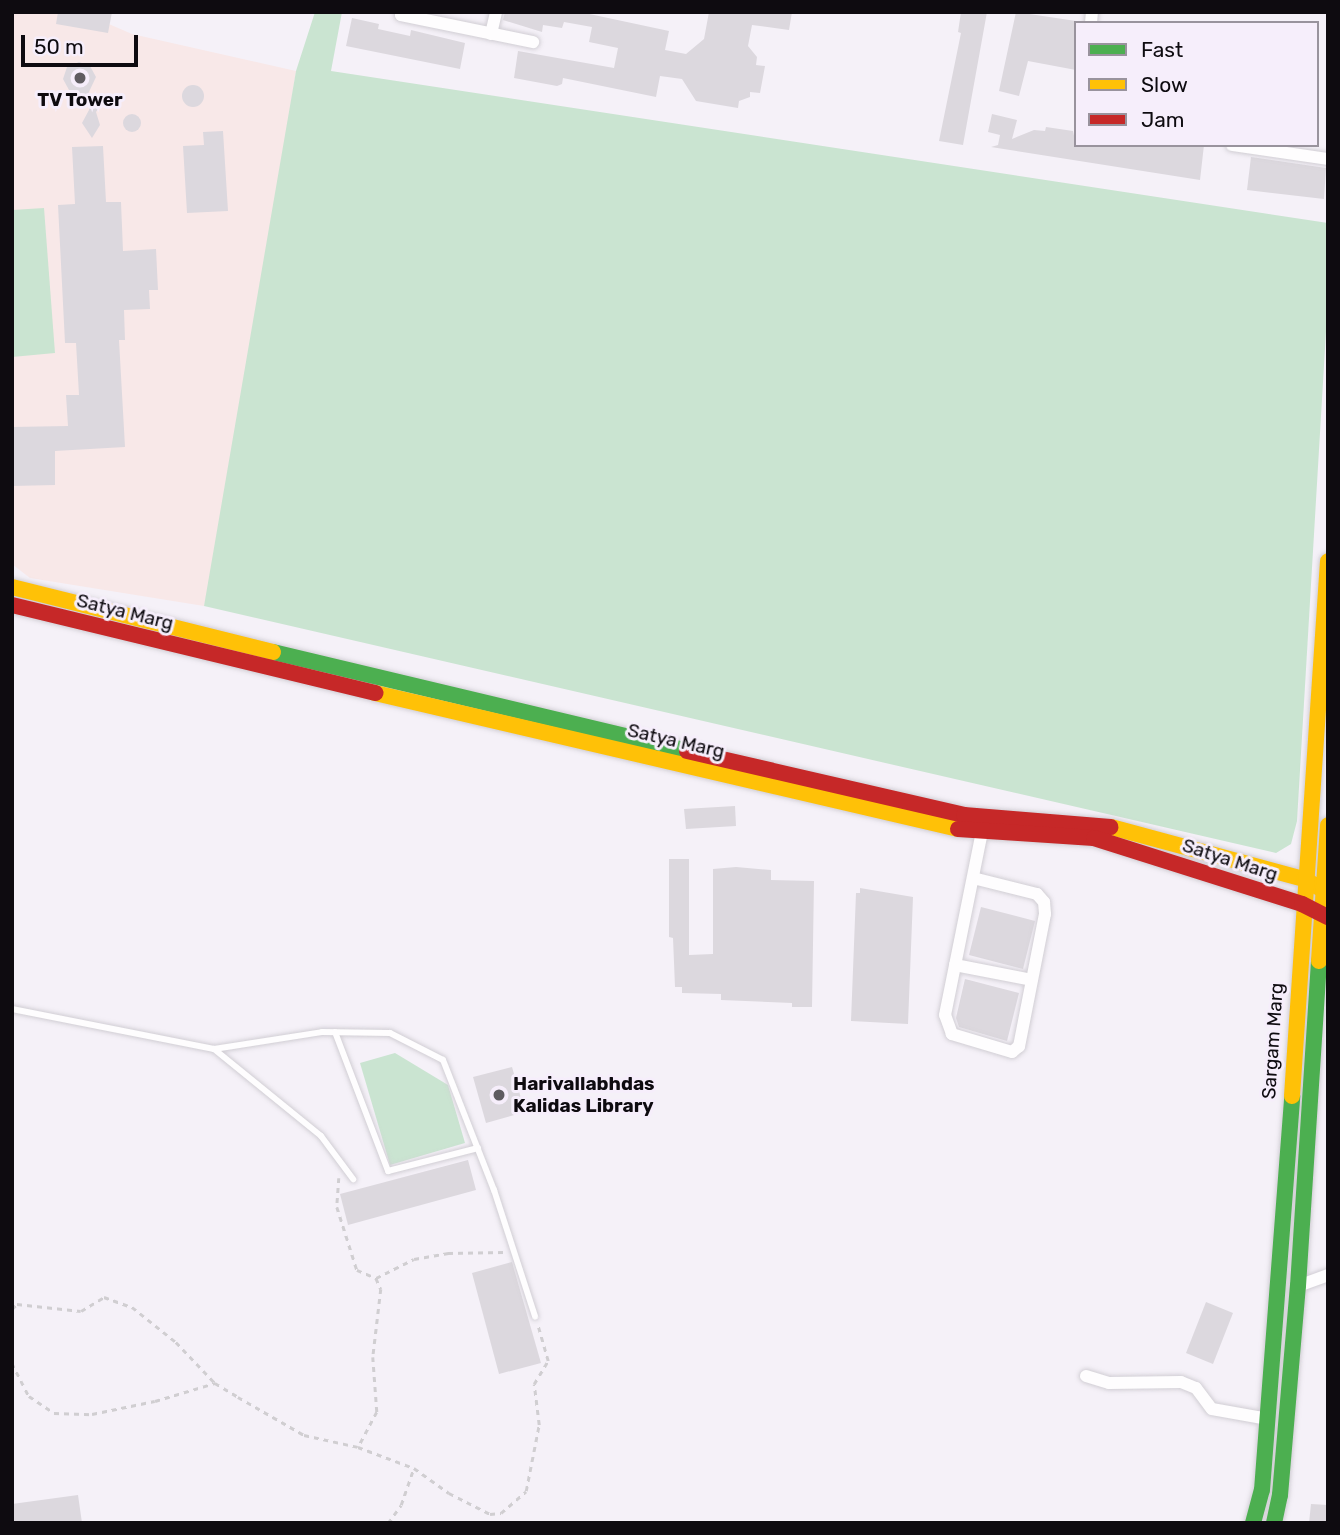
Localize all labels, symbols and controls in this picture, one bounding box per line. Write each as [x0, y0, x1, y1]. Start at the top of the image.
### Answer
scale bar [24, 21, 142, 65]
legend [1074, 21, 1319, 147]
text: 50 m [34, 34, 84, 59]
text: Fast [1141, 37, 1183, 62]
marker: TV Tower [72, 70, 88, 86]
text: Slow [1141, 72, 1188, 97]
place label: TV Tower [37, 89, 123, 111]
text: Jam [1141, 107, 1185, 132]
street label: Satya Marg [74, 589, 176, 635]
street label: Satya Marg [625, 719, 727, 763]
street label: Satya Marg [1179, 834, 1281, 886]
street label: Sargam Marg [1258, 982, 1288, 1100]
place label: Harivallabhdas Kalidas Library [513, 1073, 655, 1117]
marker: Harivallabhdas Kalidas Library [491, 1087, 507, 1103]

